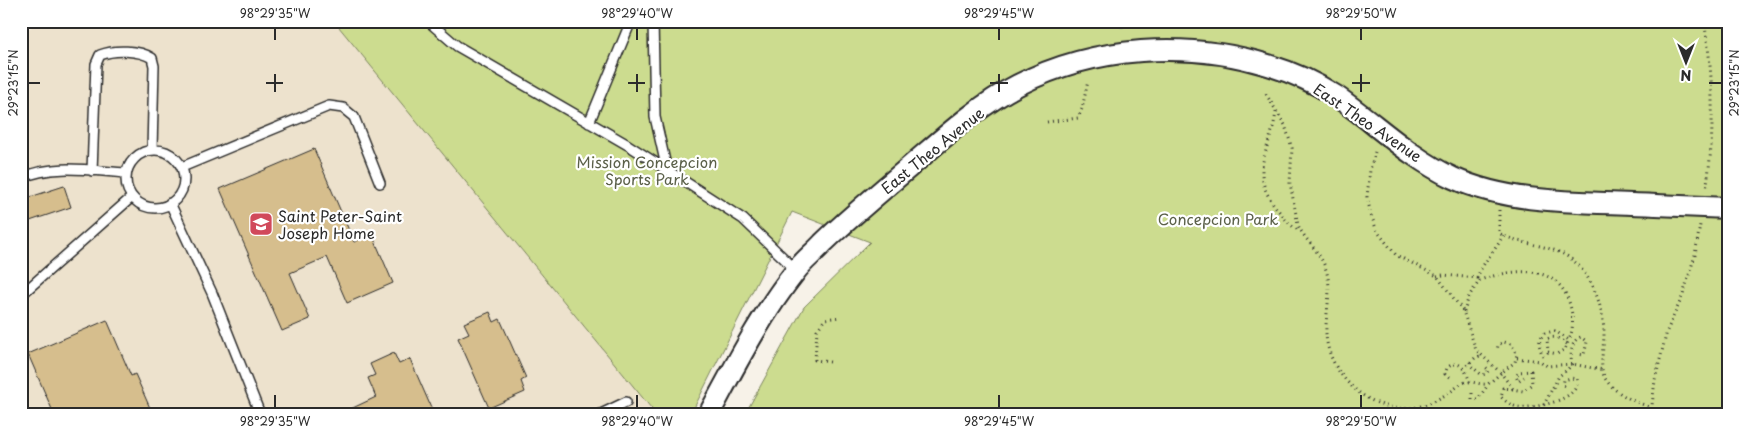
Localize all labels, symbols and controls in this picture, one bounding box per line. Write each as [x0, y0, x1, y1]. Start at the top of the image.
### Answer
text: 98°29'35"W [240, 4, 311, 22]
text: 98°29'40"W [601, 4, 673, 22]
text: 98°29'45"W [964, 4, 1035, 22]
text: 98°29'50"W [1325, 4, 1397, 22]
north arrow [1662, 38, 1712, 88]
text: 29°23'15"N [4, 49, 22, 117]
text: 29°23'15"N [1725, 49, 1743, 117]
text: N [1680, 65, 1692, 86]
street label: East Theo Avenue [1309, 77, 1427, 167]
street label: East Theo Avenue [876, 101, 988, 199]
park label: Mission Concepcion Sports Park [577, 150, 717, 190]
place label: Saint Peter-Saint Joseph Home [278, 204, 402, 244]
park label: Concepcion Park [1158, 207, 1278, 230]
school or university icon: Saint Peter-Saint Joseph Home [248, 211, 274, 237]
text: 98°29'35"W [240, 412, 311, 430]
text: 98°29'40"W [601, 412, 673, 430]
text: 98°29'45"W [964, 412, 1035, 430]
text: 98°29'50"W [1325, 412, 1397, 430]

